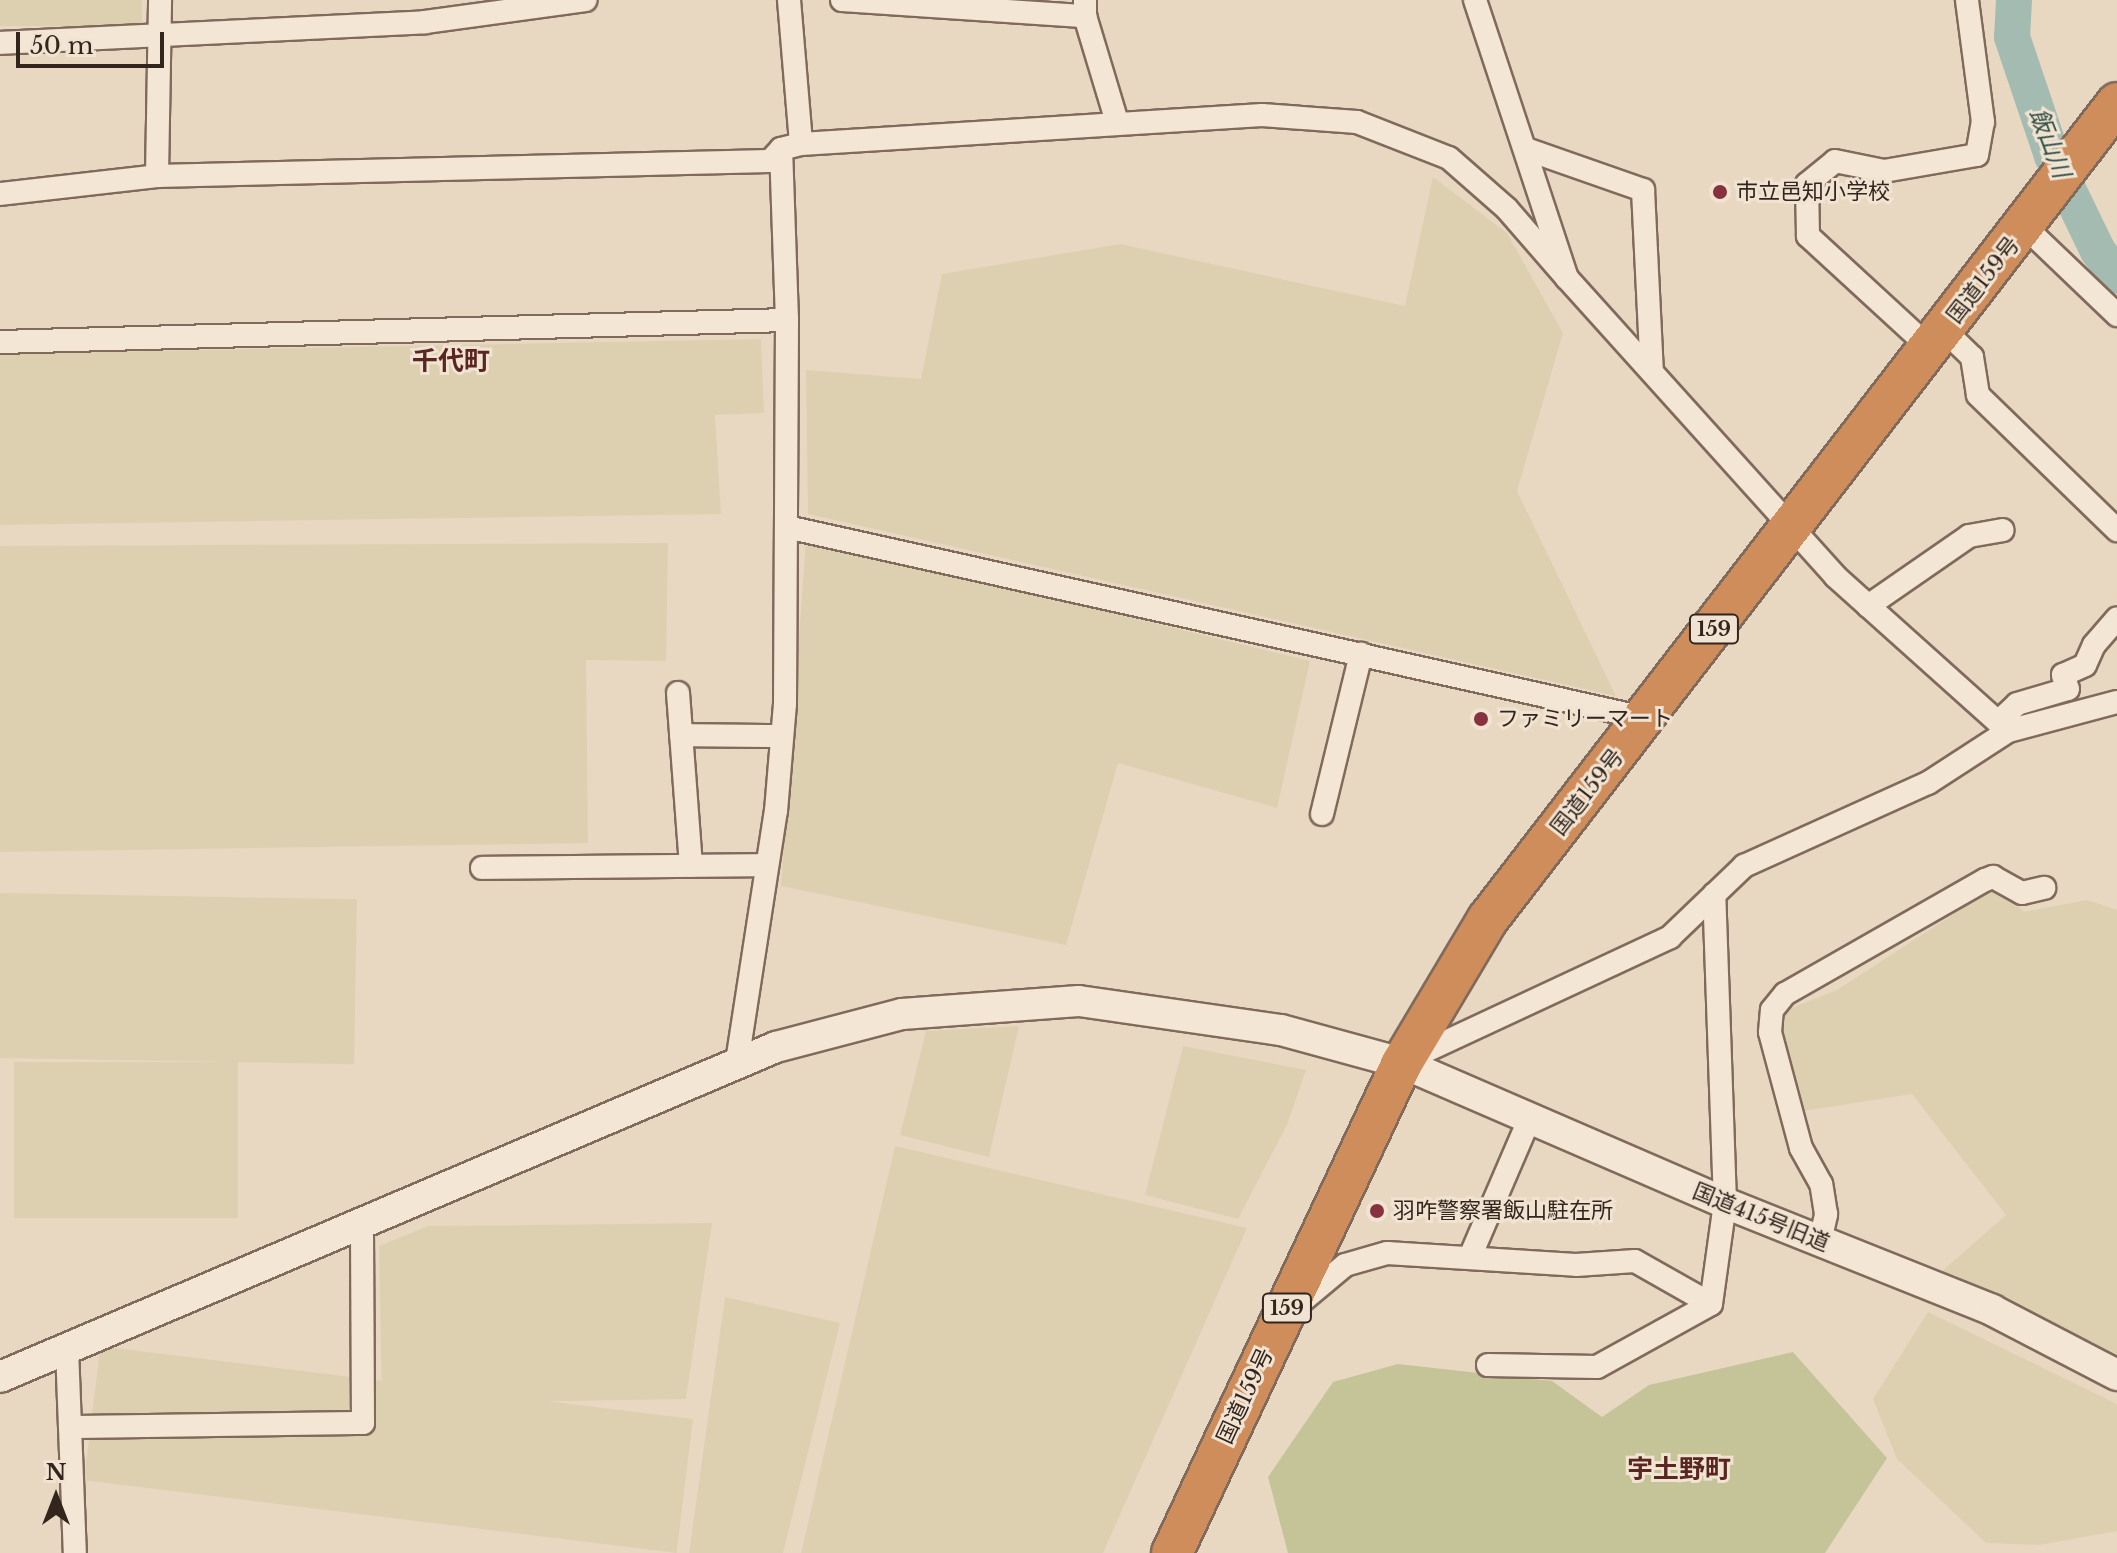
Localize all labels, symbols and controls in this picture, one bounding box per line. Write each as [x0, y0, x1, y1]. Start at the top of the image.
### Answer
scale bar [20, 16, 168, 66]
text: 50 m [30, 31, 93, 60]
water label: 飯山川 [2024, 104, 2076, 182]
place label: 市立邑知小学校 [1736, 179, 1890, 205]
marker: 市立邑知小学校 [1711, 183, 1729, 201]
street label: 国道159号 [1941, 232, 2025, 328]
district label: 千代町 [412, 346, 490, 378]
road number: 159 [1688, 613, 1740, 645]
place label: ファミリーマート [1497, 706, 1673, 732]
marker: ファミリーマート [1472, 710, 1490, 728]
street label: 国道159号 [1545, 744, 1629, 840]
street label: 国道415号旧道 [1689, 1178, 1833, 1256]
place label: 羽咋警察署飯山駐在所 [1393, 1198, 1613, 1224]
marker: 羽咋警察署飯山駐在所 [1368, 1202, 1386, 1220]
road number: 159 [1261, 1292, 1313, 1324]
street label: 国道159号 [1211, 1344, 1279, 1448]
district label: 宇土野町 [1627, 1454, 1731, 1486]
north arrow [16, 1457, 96, 1537]
text: N [46, 1459, 66, 1486]

